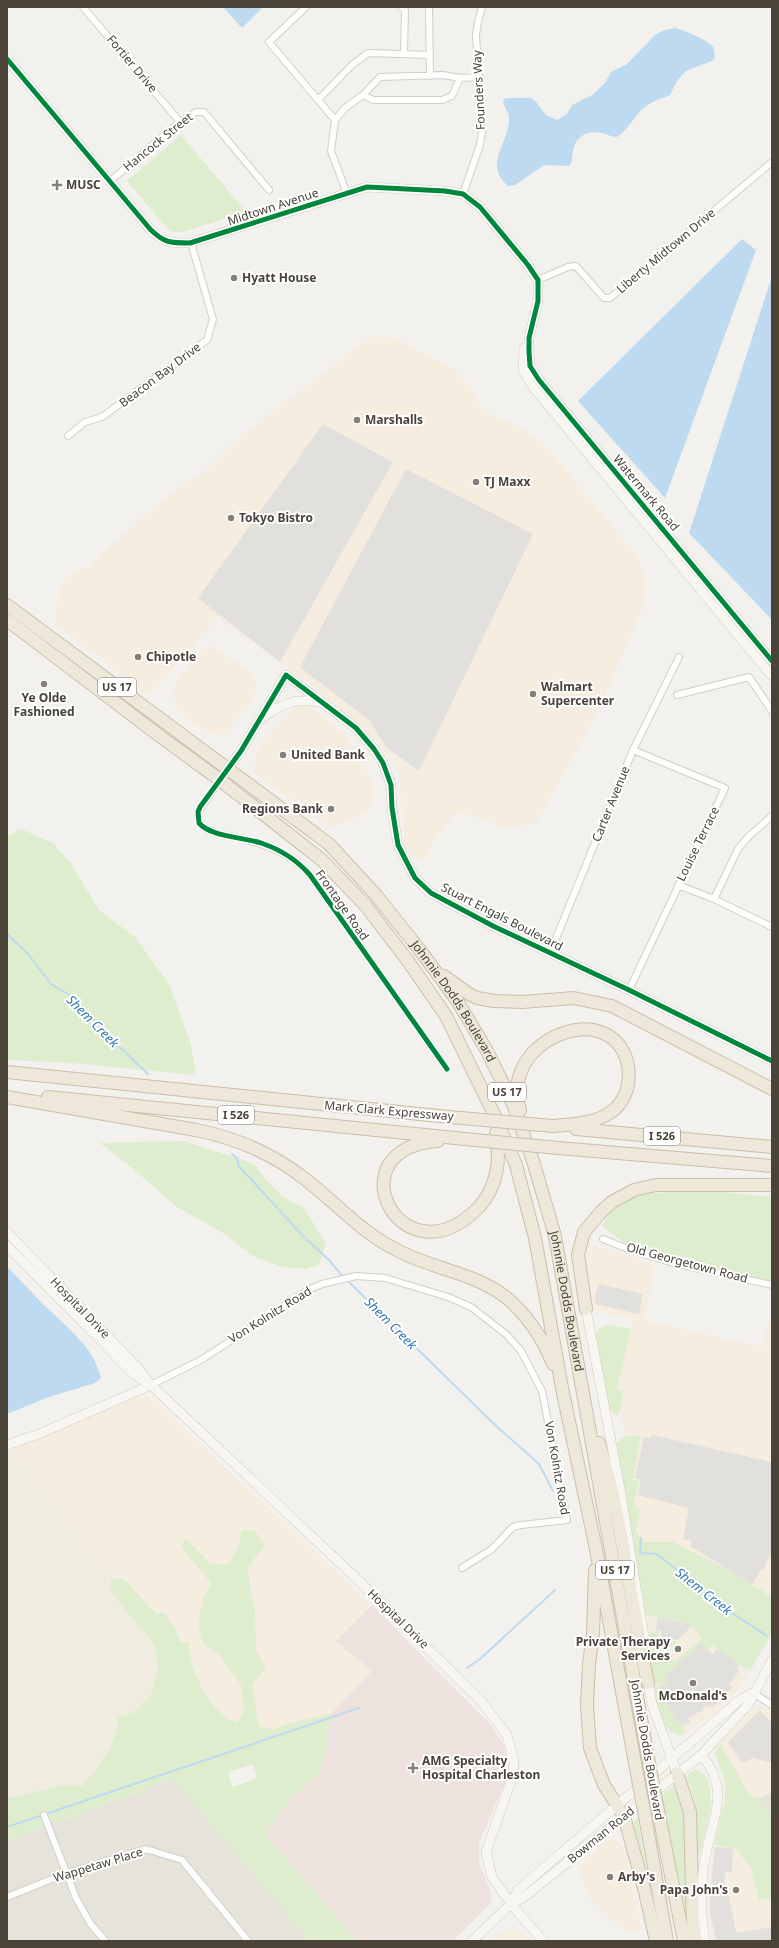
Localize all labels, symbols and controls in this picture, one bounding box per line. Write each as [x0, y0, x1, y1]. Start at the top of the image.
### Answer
street label: Fortier Drive [103, 31, 162, 96]
street label: Founders Way [468, 49, 489, 130]
street label: Hancock Street [119, 108, 197, 175]
place label: MUSC [66, 176, 101, 193]
marker: MUSC [51, 179, 63, 191]
street label: Midtown Avenue [225, 184, 321, 229]
street label: Liberty Midtown Drive [613, 204, 719, 297]
place label: Hyatt House [242, 269, 316, 286]
marker: Hyatt House [229, 273, 239, 283]
street label: Beacon Bay Drive [115, 338, 204, 411]
place label: Marshalls [365, 411, 423, 428]
marker: Marshalls [352, 415, 362, 425]
street label: Watermark Road [609, 451, 683, 535]
place label: TJ Maxx [484, 473, 530, 490]
marker: TJ Maxx [471, 477, 481, 487]
place label: Tokyo Bistro [239, 509, 313, 526]
marker: Tokyo Bistro [226, 513, 236, 523]
place label: Chipotle [146, 648, 196, 665]
marker: Chipotle [133, 652, 143, 662]
road number: US 17 [98, 678, 136, 696]
place label: Walmart Supercenter [541, 678, 615, 709]
marker: Ye Olde Fashioned [39, 679, 49, 689]
place label: Ye Olde Fashioned [13, 689, 75, 720]
marker: Walmart Supercenter [528, 689, 538, 699]
place label: United Bank [291, 746, 366, 763]
marker: United Bank [278, 750, 288, 760]
street label: Carter Avenue [588, 763, 634, 844]
place label: Regions Bank [242, 800, 324, 817]
street label: Louise Terrace [672, 803, 723, 884]
marker: Regions Bank [326, 804, 336, 814]
street label: Frontage Road [312, 866, 373, 944]
street label: Stuart Engals Boulevard [438, 878, 566, 955]
street label: Johnnie Dodds Boulevard [407, 936, 500, 1065]
water label: Shem Creek [63, 991, 124, 1052]
road number: US 17 [488, 1083, 526, 1101]
street label: Mark Clark Expressway [324, 1096, 455, 1125]
road number: I 526 [218, 1106, 254, 1124]
road number: I 526 [644, 1127, 680, 1145]
street label: Johnnie Dodds Boulevard [546, 1228, 588, 1373]
street label: Old Georgetown Road [625, 1238, 750, 1287]
street label: Hospital Drive [47, 1273, 114, 1342]
street label: Von Kolnitz Road [225, 1282, 315, 1347]
water label: Shem Creek [361, 1293, 422, 1354]
street label: Von Kolnitz Road [541, 1420, 574, 1516]
road number: US 17 [596, 1561, 634, 1579]
water label: Shem Creek [672, 1563, 736, 1619]
street label: Hospital Drive [364, 1585, 433, 1652]
place label: Private Therapy Services [576, 1633, 670, 1664]
marker: Private Therapy Services [673, 1644, 683, 1654]
street label: Johnnie Dodds Boulevard [627, 1677, 668, 1822]
marker: McDonald's [688, 1678, 698, 1688]
place label: McDonald's [659, 1687, 727, 1704]
place label: AMG Specialty Hospital Charleston [422, 1752, 540, 1783]
marker: AMG Specialty Hospital Charleston [407, 1762, 419, 1774]
street label: Bowman Road [564, 1802, 638, 1867]
street label: Wappetaw Place [51, 1843, 145, 1886]
place label: Arby's [618, 1868, 655, 1885]
marker: Arby's [605, 1872, 615, 1882]
place label: Papa John's [660, 1881, 728, 1898]
marker: Papa John's [731, 1885, 741, 1895]

